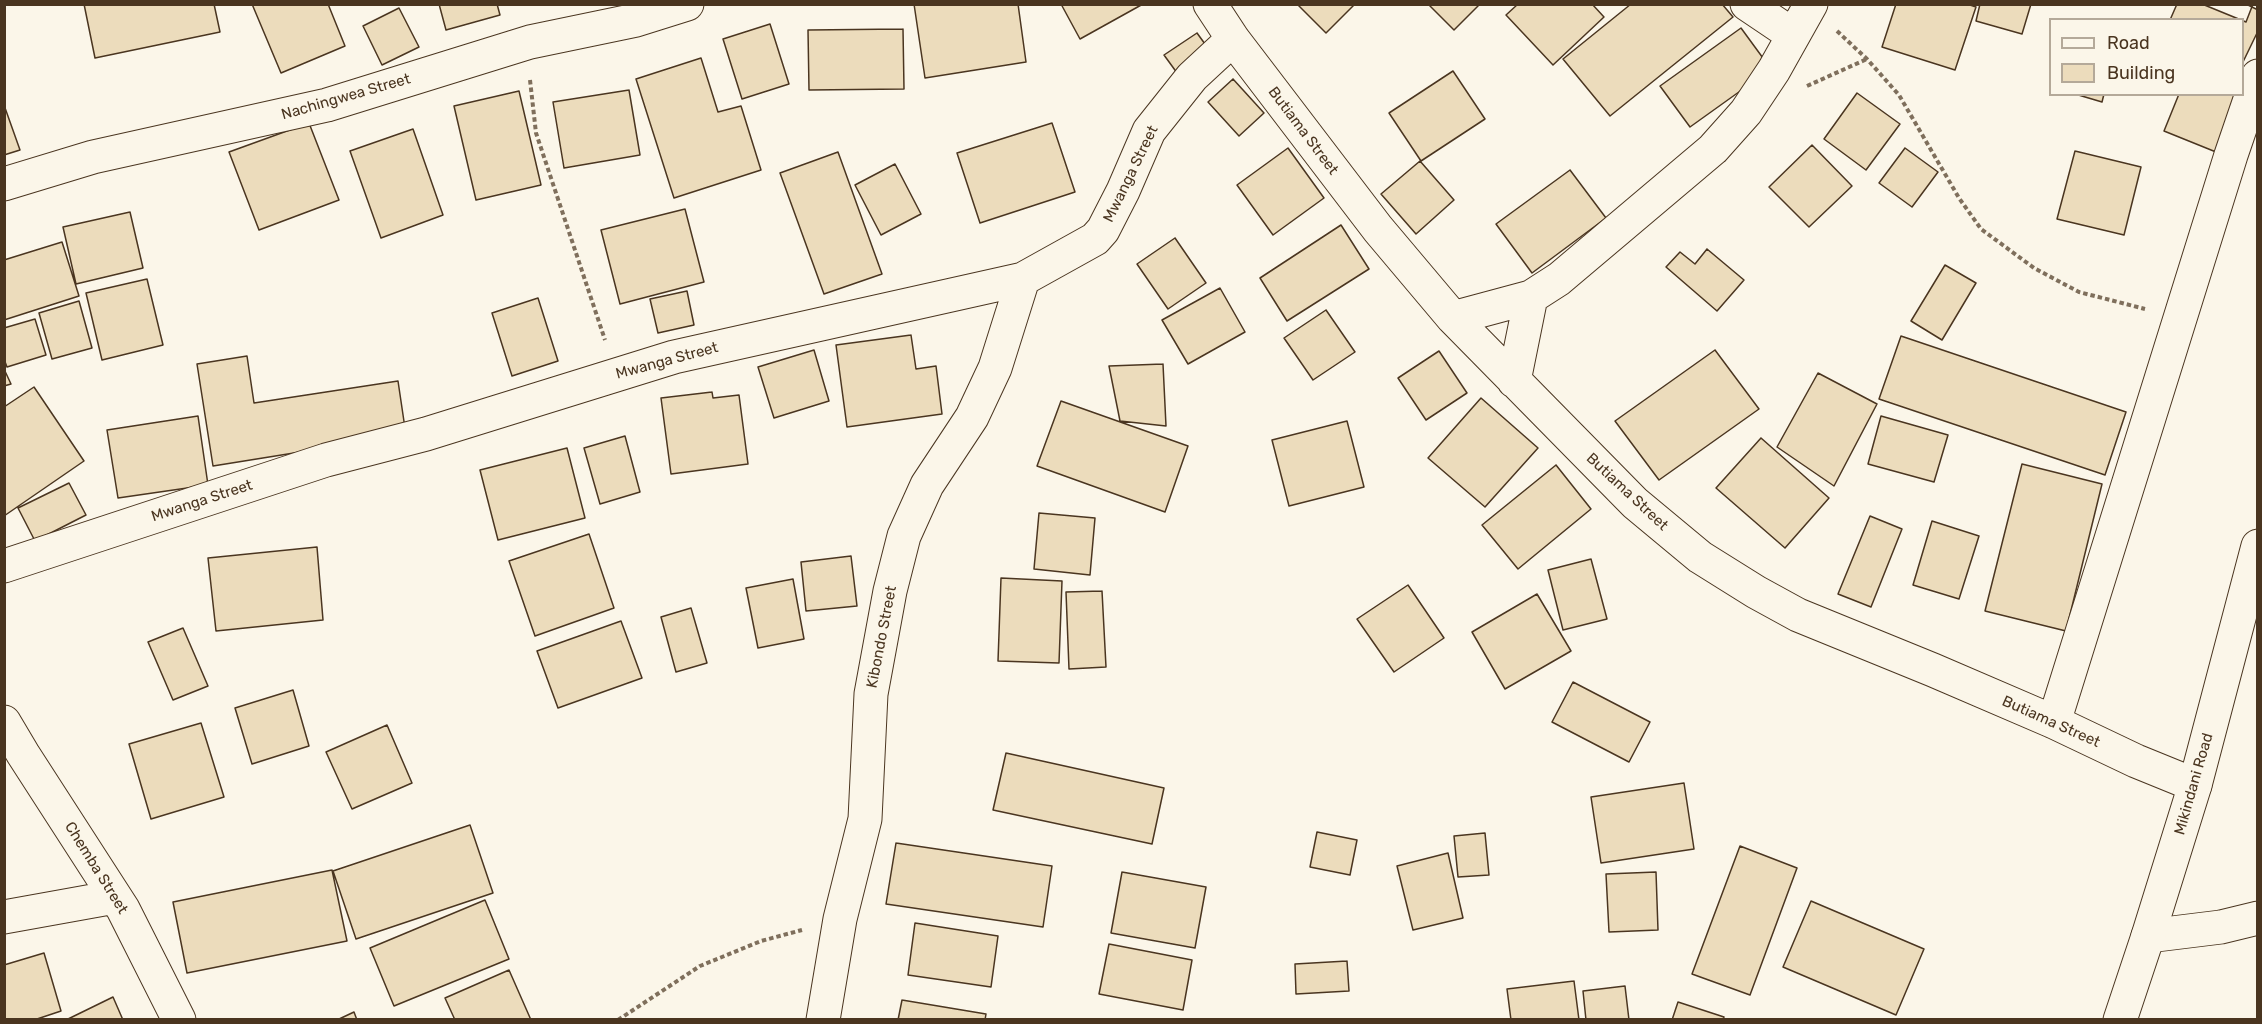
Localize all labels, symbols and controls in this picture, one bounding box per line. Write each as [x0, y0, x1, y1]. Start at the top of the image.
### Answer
legend [2049, 18, 2244, 96]
text: Road [2107, 32, 2150, 54]
text: Building [2107, 62, 2175, 84]
street label: Nachingwea Street [279, 70, 413, 124]
street label: Butiama Street [1264, 83, 1342, 179]
street label: Mwanga Street [1100, 123, 1162, 225]
street label: Mwanga Street [614, 339, 720, 383]
street label: Butiama Street [1582, 449, 1672, 535]
street label: Mwanga Street [149, 476, 255, 526]
street label: Kibondo Street [863, 584, 901, 690]
street label: Butiama Street [1999, 692, 2103, 752]
street label: Mikindani Road [2171, 731, 2217, 837]
street label: Chemba Street [61, 819, 131, 917]

